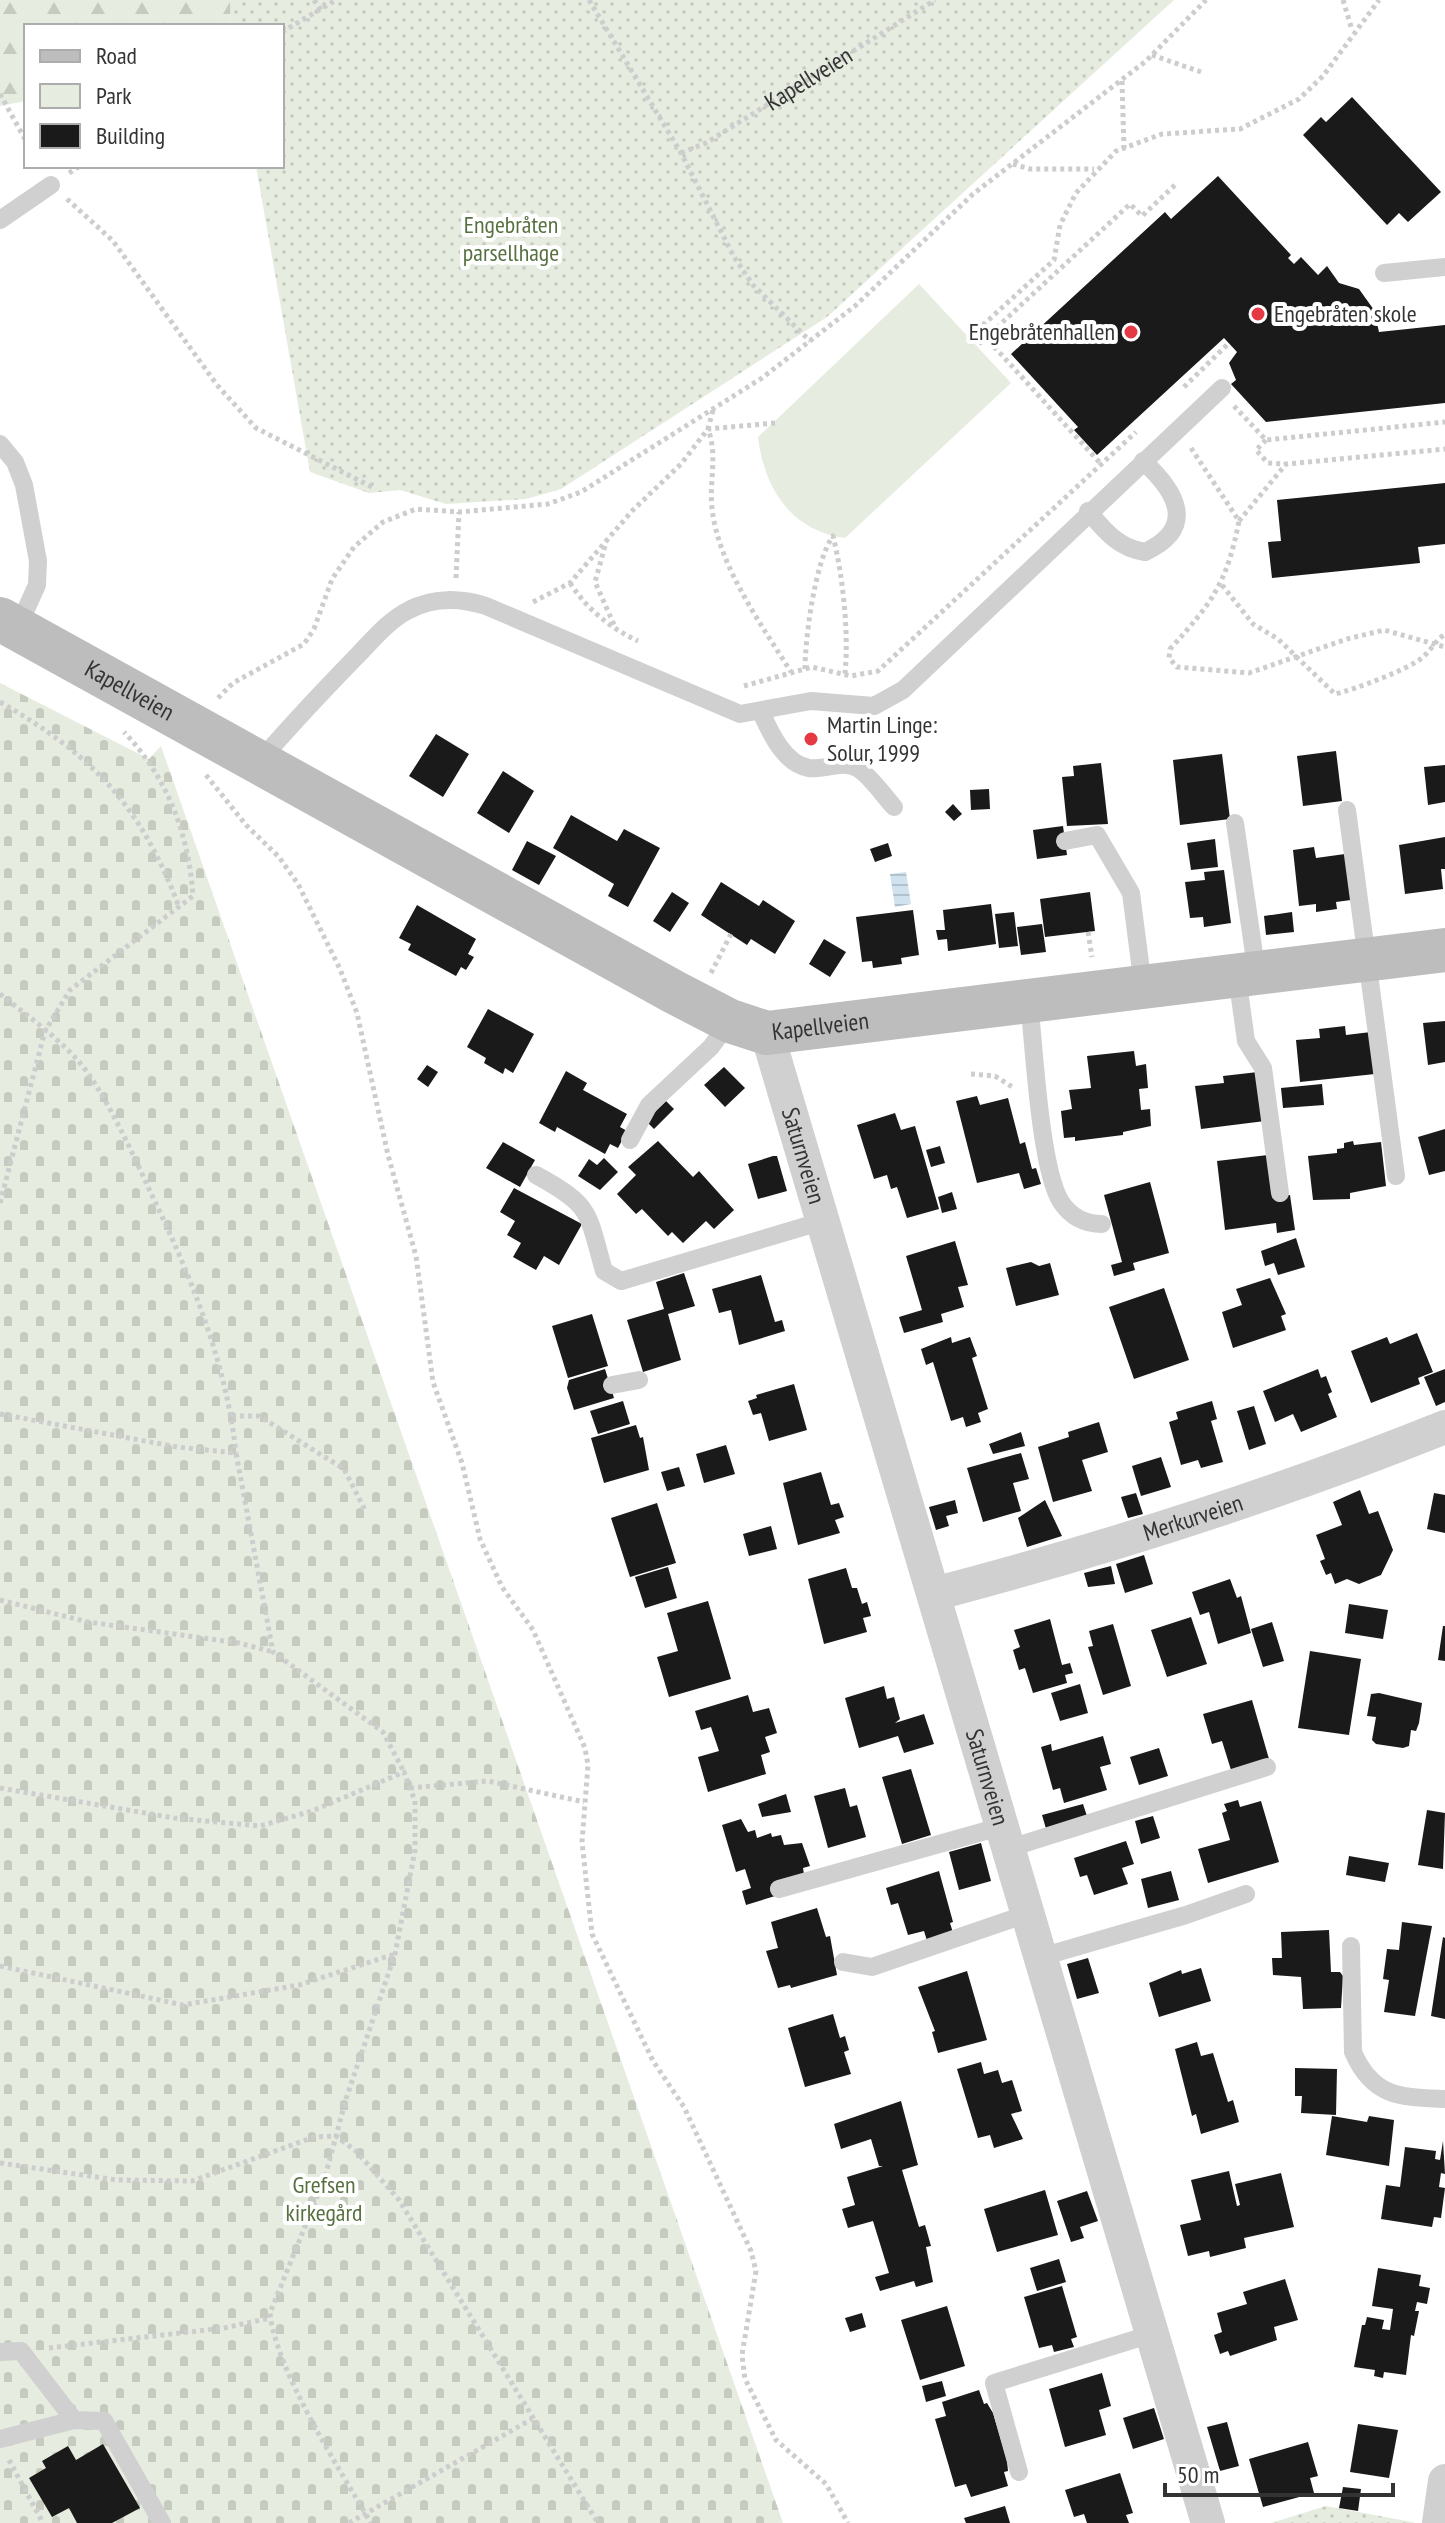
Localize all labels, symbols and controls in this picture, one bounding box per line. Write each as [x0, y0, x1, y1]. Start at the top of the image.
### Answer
legend [24, 24, 284, 168]
street label: Kapellveien [759, 39, 858, 117]
text: Road [96, 40, 137, 71]
text: Park [96, 80, 132, 111]
text: Building [96, 120, 165, 151]
park label: Engebråten parsellhage [463, 209, 559, 268]
place label: Engebråten skole [1274, 298, 1417, 329]
marker: Engebråten skole [1249, 305, 1267, 323]
place label: Engebråtenhallen [969, 316, 1115, 347]
marker: Engebråtenhallen [1122, 323, 1140, 341]
street label: Kapellveien [80, 653, 180, 727]
place label: Martin Linge: Solur, 1999 [827, 709, 937, 768]
marker: Martin Linge: Solur, 1999 [802, 730, 820, 748]
street label: Kapellveien [770, 1005, 870, 1047]
street label: Saturnveien [775, 1104, 833, 1207]
street label: Merkurveien [1139, 1487, 1247, 1548]
street label: Saturnveien [959, 1725, 1017, 1829]
park label: Grefsen kirkegård [286, 2169, 362, 2228]
scale bar [1165, 2447, 1393, 2497]
text: 50 m [1177, 2459, 1219, 2490]

